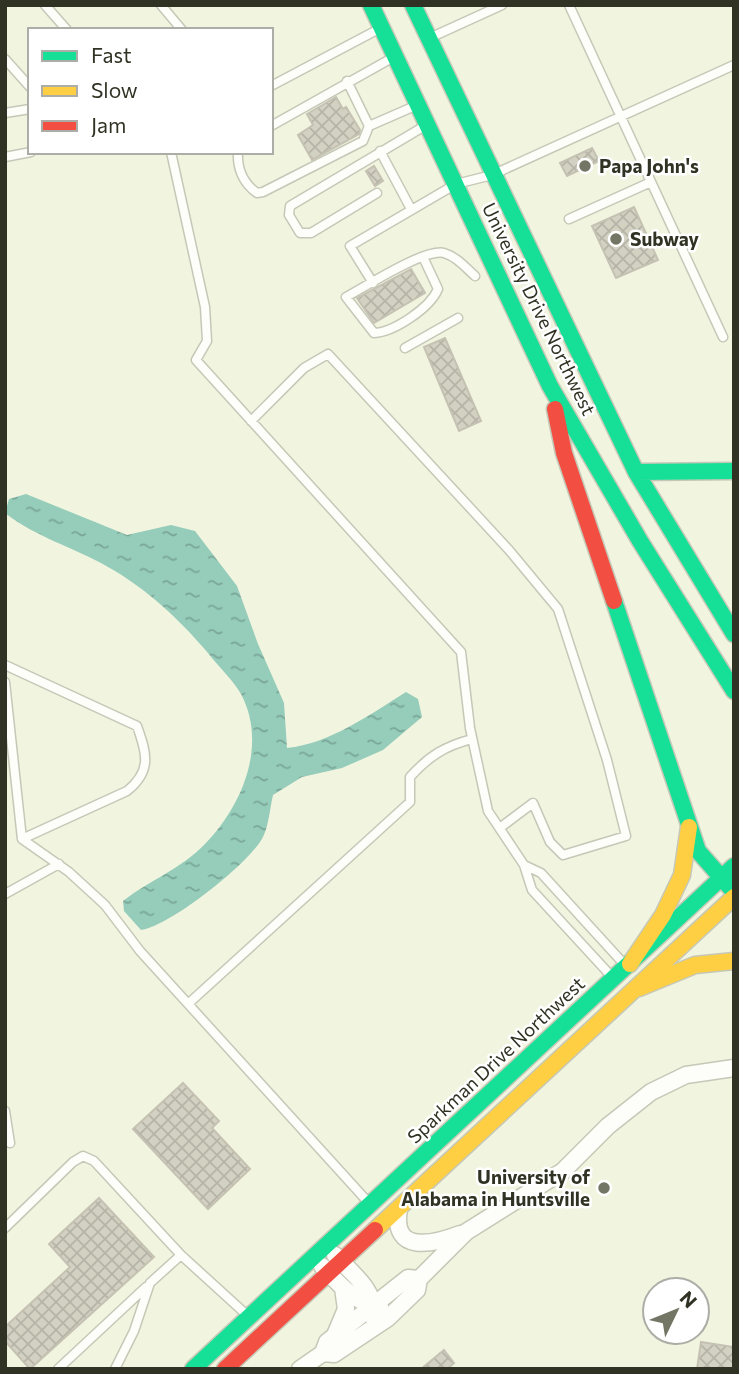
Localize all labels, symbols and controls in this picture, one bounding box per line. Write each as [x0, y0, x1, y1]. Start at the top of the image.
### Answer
legend [28, 28, 273, 154]
text: Fast [91, 42, 132, 67]
text: Slow [91, 77, 138, 102]
text: Jam [91, 112, 126, 137]
place label: Papa John's [599, 154, 699, 177]
marker: Papa John's [577, 158, 593, 174]
street label: University Drive Northwest [478, 199, 601, 419]
place label: Subway [630, 227, 700, 250]
marker: Subway [608, 231, 624, 247]
street label: Sparkman Drive Northwest [402, 971, 589, 1148]
place label: University of Alabama in Huntsville [401, 1165, 590, 1210]
marker: University of Alabama in Huntsville [596, 1180, 612, 1196]
north arrow [641, 1276, 711, 1346]
text: N [676, 1286, 702, 1312]

